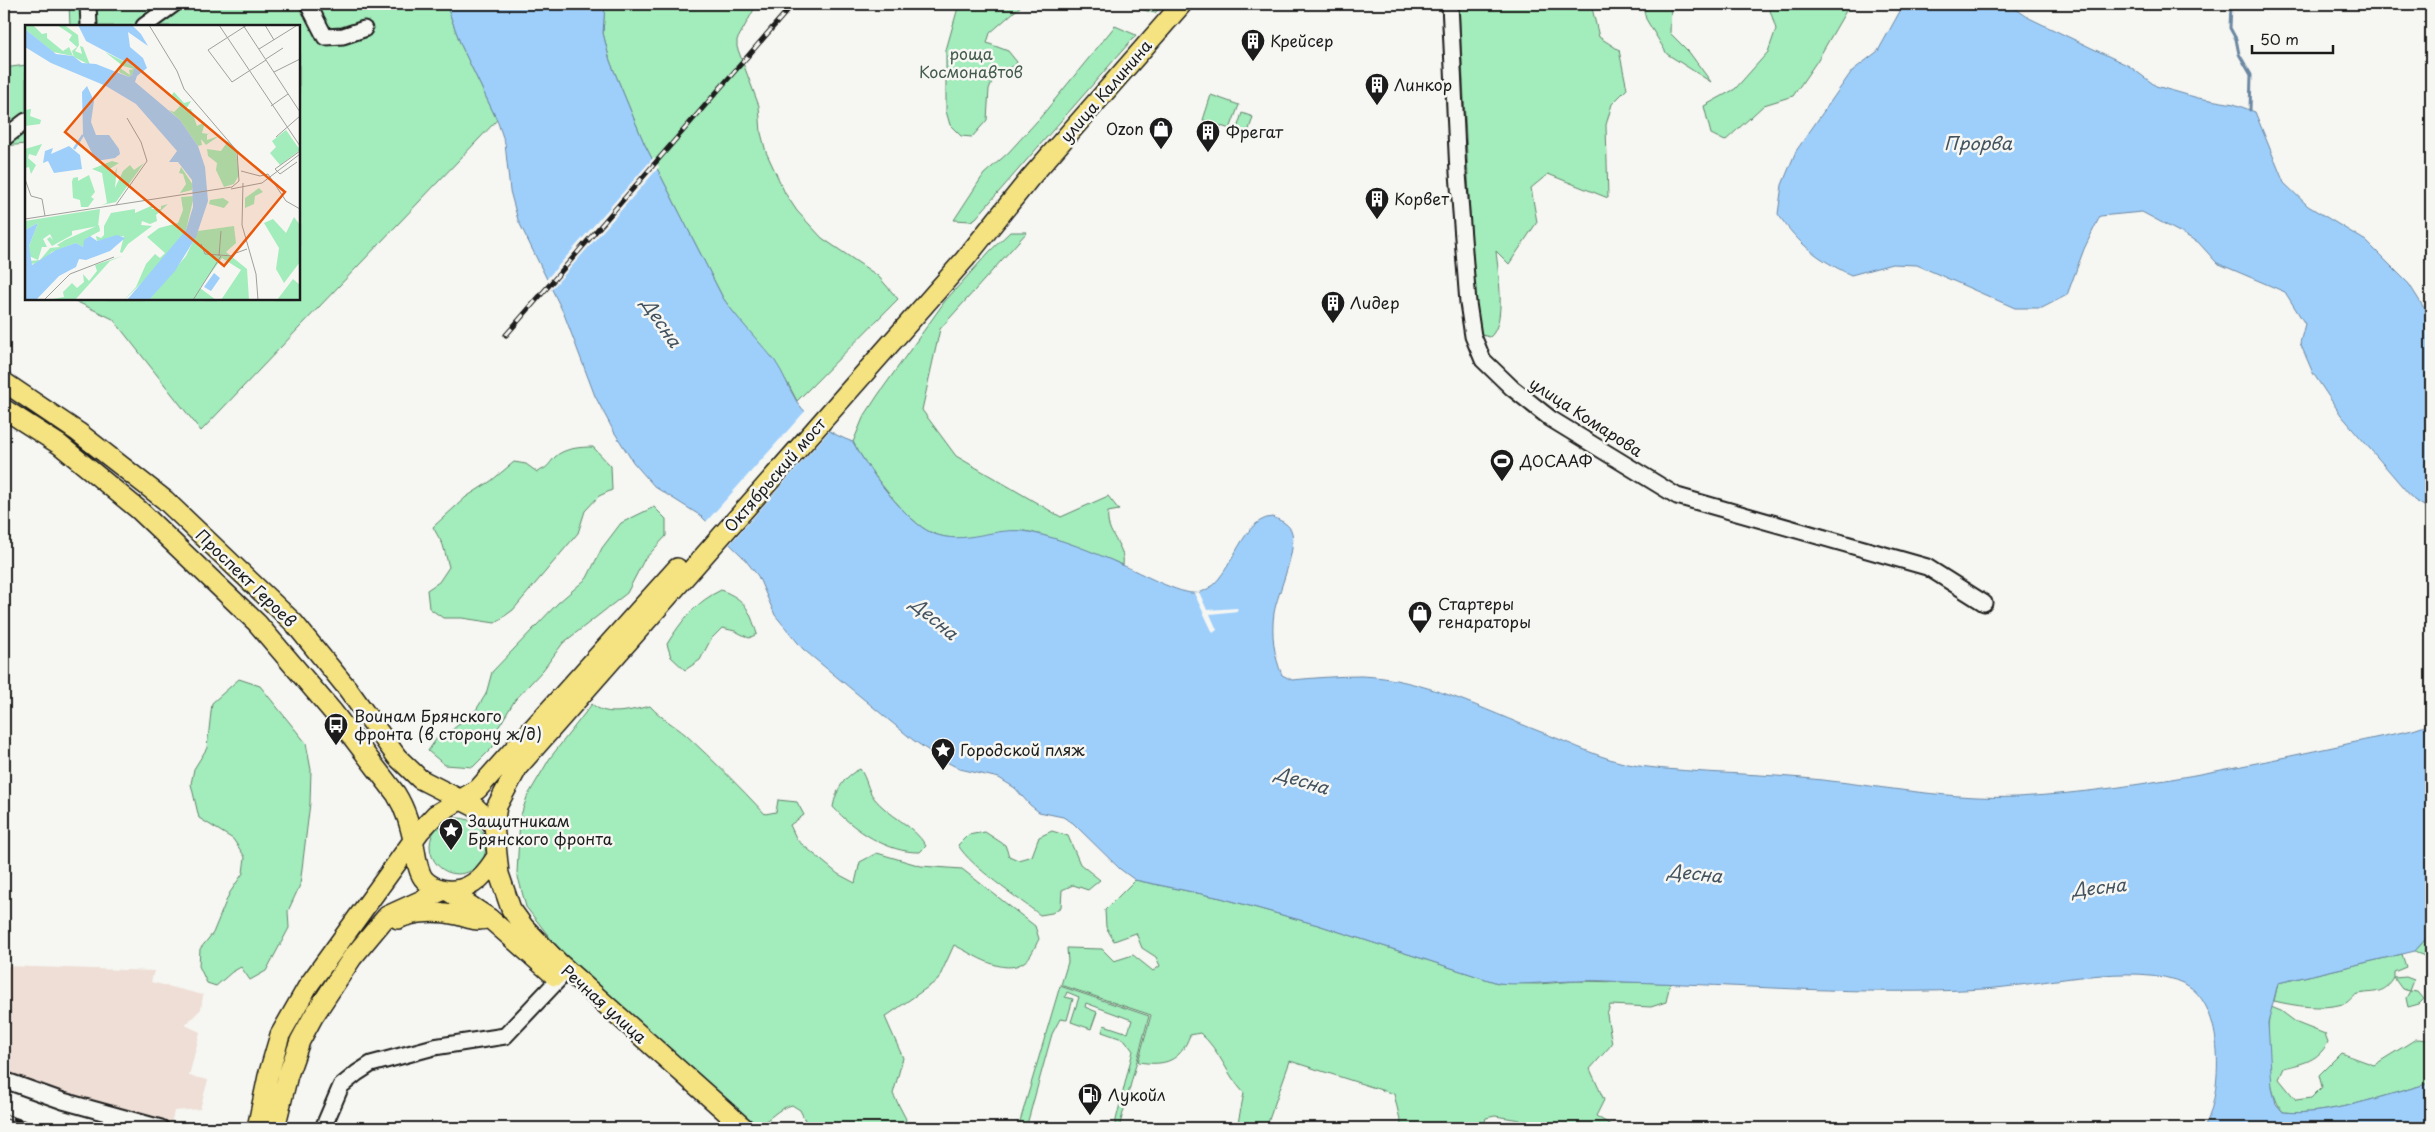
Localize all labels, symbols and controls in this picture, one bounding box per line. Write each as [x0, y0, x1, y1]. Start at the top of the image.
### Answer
scale bar [2252, 22, 2334, 54]
inset map [25, 25, 300, 300]
text: 50 m [2260, 27, 2299, 50]
building icon: Крейсер [1240, 28, 1266, 62]
place label: Крейсер [1270, 28, 1334, 52]
street label: улица Калинина [1054, 34, 1157, 147]
park label: роща Космонавтов [919, 41, 1023, 83]
building icon: Линкор [1364, 72, 1390, 106]
place label: Линкор [1394, 72, 1452, 96]
place label: Ozon [1106, 116, 1144, 140]
shop icon: Ozon [1148, 116, 1174, 150]
building icon: Фрегат [1195, 119, 1221, 153]
place label: Фрегат [1226, 119, 1284, 143]
water label: Прорва [1944, 129, 2013, 156]
building icon: Корвет [1364, 186, 1390, 220]
place label: Корвет [1394, 186, 1449, 210]
water label: Десна [635, 290, 689, 353]
building icon: Лидер [1320, 290, 1346, 324]
place label: Лидер [1350, 290, 1400, 314]
street label: улица Комарова [1525, 370, 1648, 462]
street label: Октябрьский мост [718, 412, 831, 537]
sports icon: ДОСААФ [1489, 448, 1515, 482]
place label: ДОСААФ [1519, 448, 1593, 472]
street label: Проспект Героев [191, 523, 302, 632]
water label: Десна [904, 589, 965, 646]
place label: Стартеры генараторы [1438, 591, 1531, 633]
shop icon: Стартеры генараторы [1407, 600, 1433, 634]
place label: Воинам Брянского фронта (в сторону ж/д) [354, 703, 542, 745]
bus stop icon: Воинам Брянского фронта (в сторону ж/д) [323, 712, 349, 746]
place icon: Городской пляж [930, 737, 956, 771]
place label: Городской пляж [960, 737, 1085, 761]
water label: Десна [1271, 758, 1333, 801]
place label: Защитникам Брянского фронта [468, 808, 613, 850]
place icon: Защитникам Брянского фронта [438, 817, 464, 851]
water label: Десна [1665, 856, 1724, 889]
water label: Десна [2068, 870, 2128, 903]
street label: Речная улица [557, 958, 653, 1048]
fuel station icon: Лукойл [1077, 1082, 1103, 1116]
place label: Лукойл [1108, 1082, 1166, 1106]

